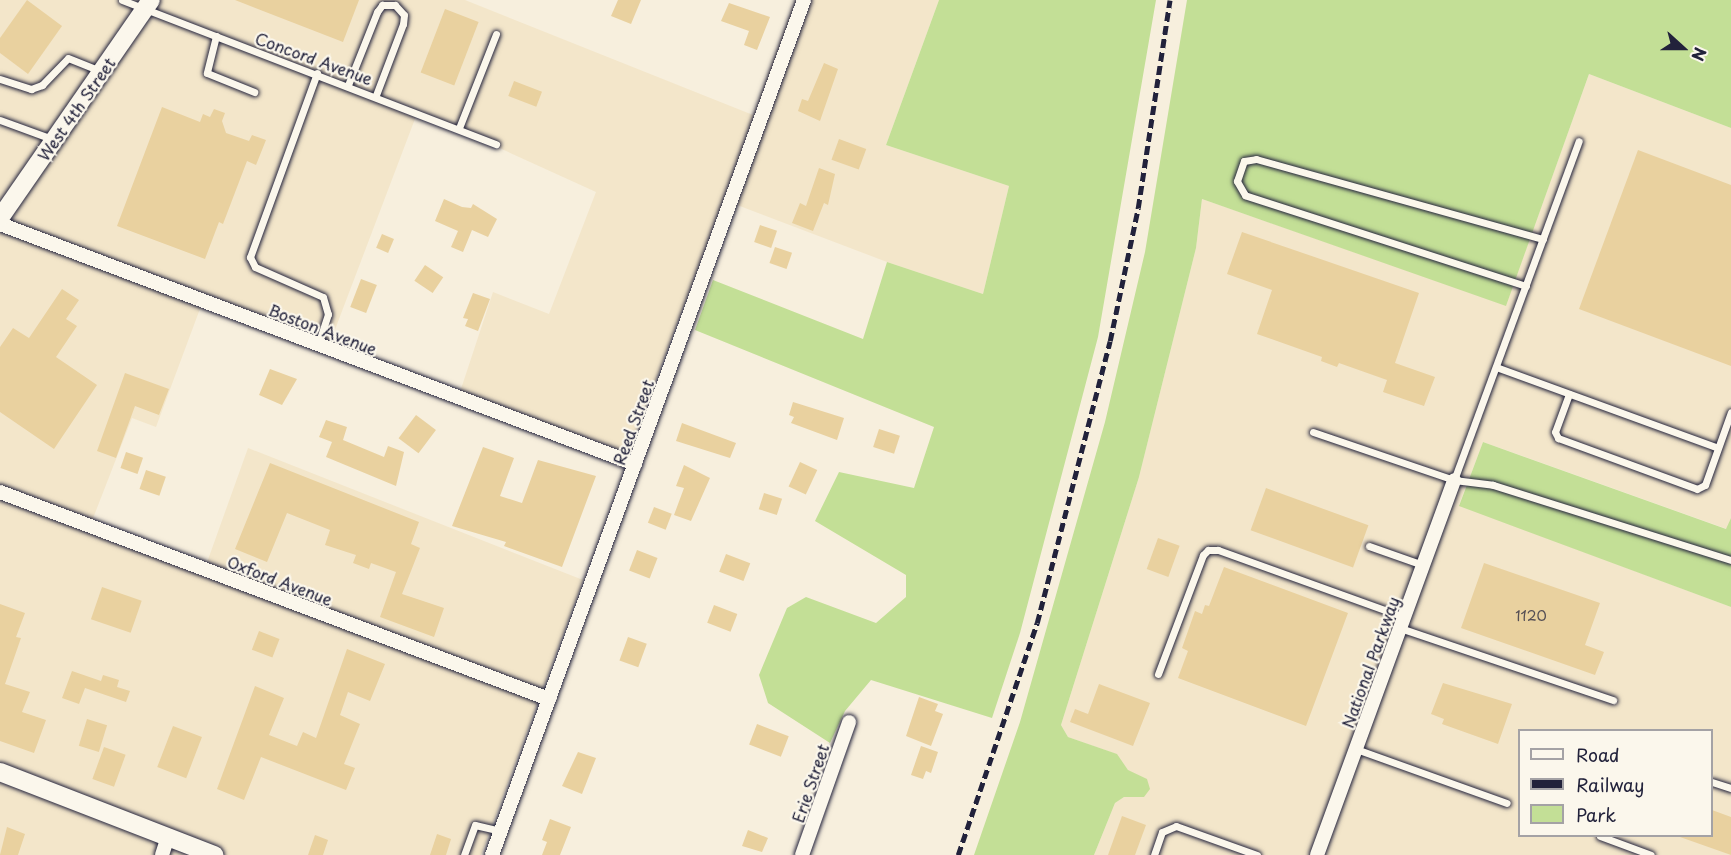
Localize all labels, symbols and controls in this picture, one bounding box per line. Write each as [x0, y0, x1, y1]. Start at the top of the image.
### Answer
north arrow [1653, 18, 1713, 78]
street label: Concord Avenue [252, 28, 376, 88]
text: N [1686, 44, 1713, 65]
street label: West 4th Street [33, 54, 119, 164]
street label: Boston Avenue [267, 300, 379, 358]
street label: Reed Street [609, 376, 657, 468]
street label: Oxford Avenue [224, 551, 336, 609]
street label: National Parkway [1337, 593, 1403, 731]
house number: 1120 [1515, 608, 1547, 624]
legend [1518, 729, 1713, 837]
street label: Erie Street [787, 741, 833, 825]
text: Road [1576, 741, 1620, 768]
text: Railway [1576, 771, 1644, 798]
text: Park [1576, 801, 1616, 828]

